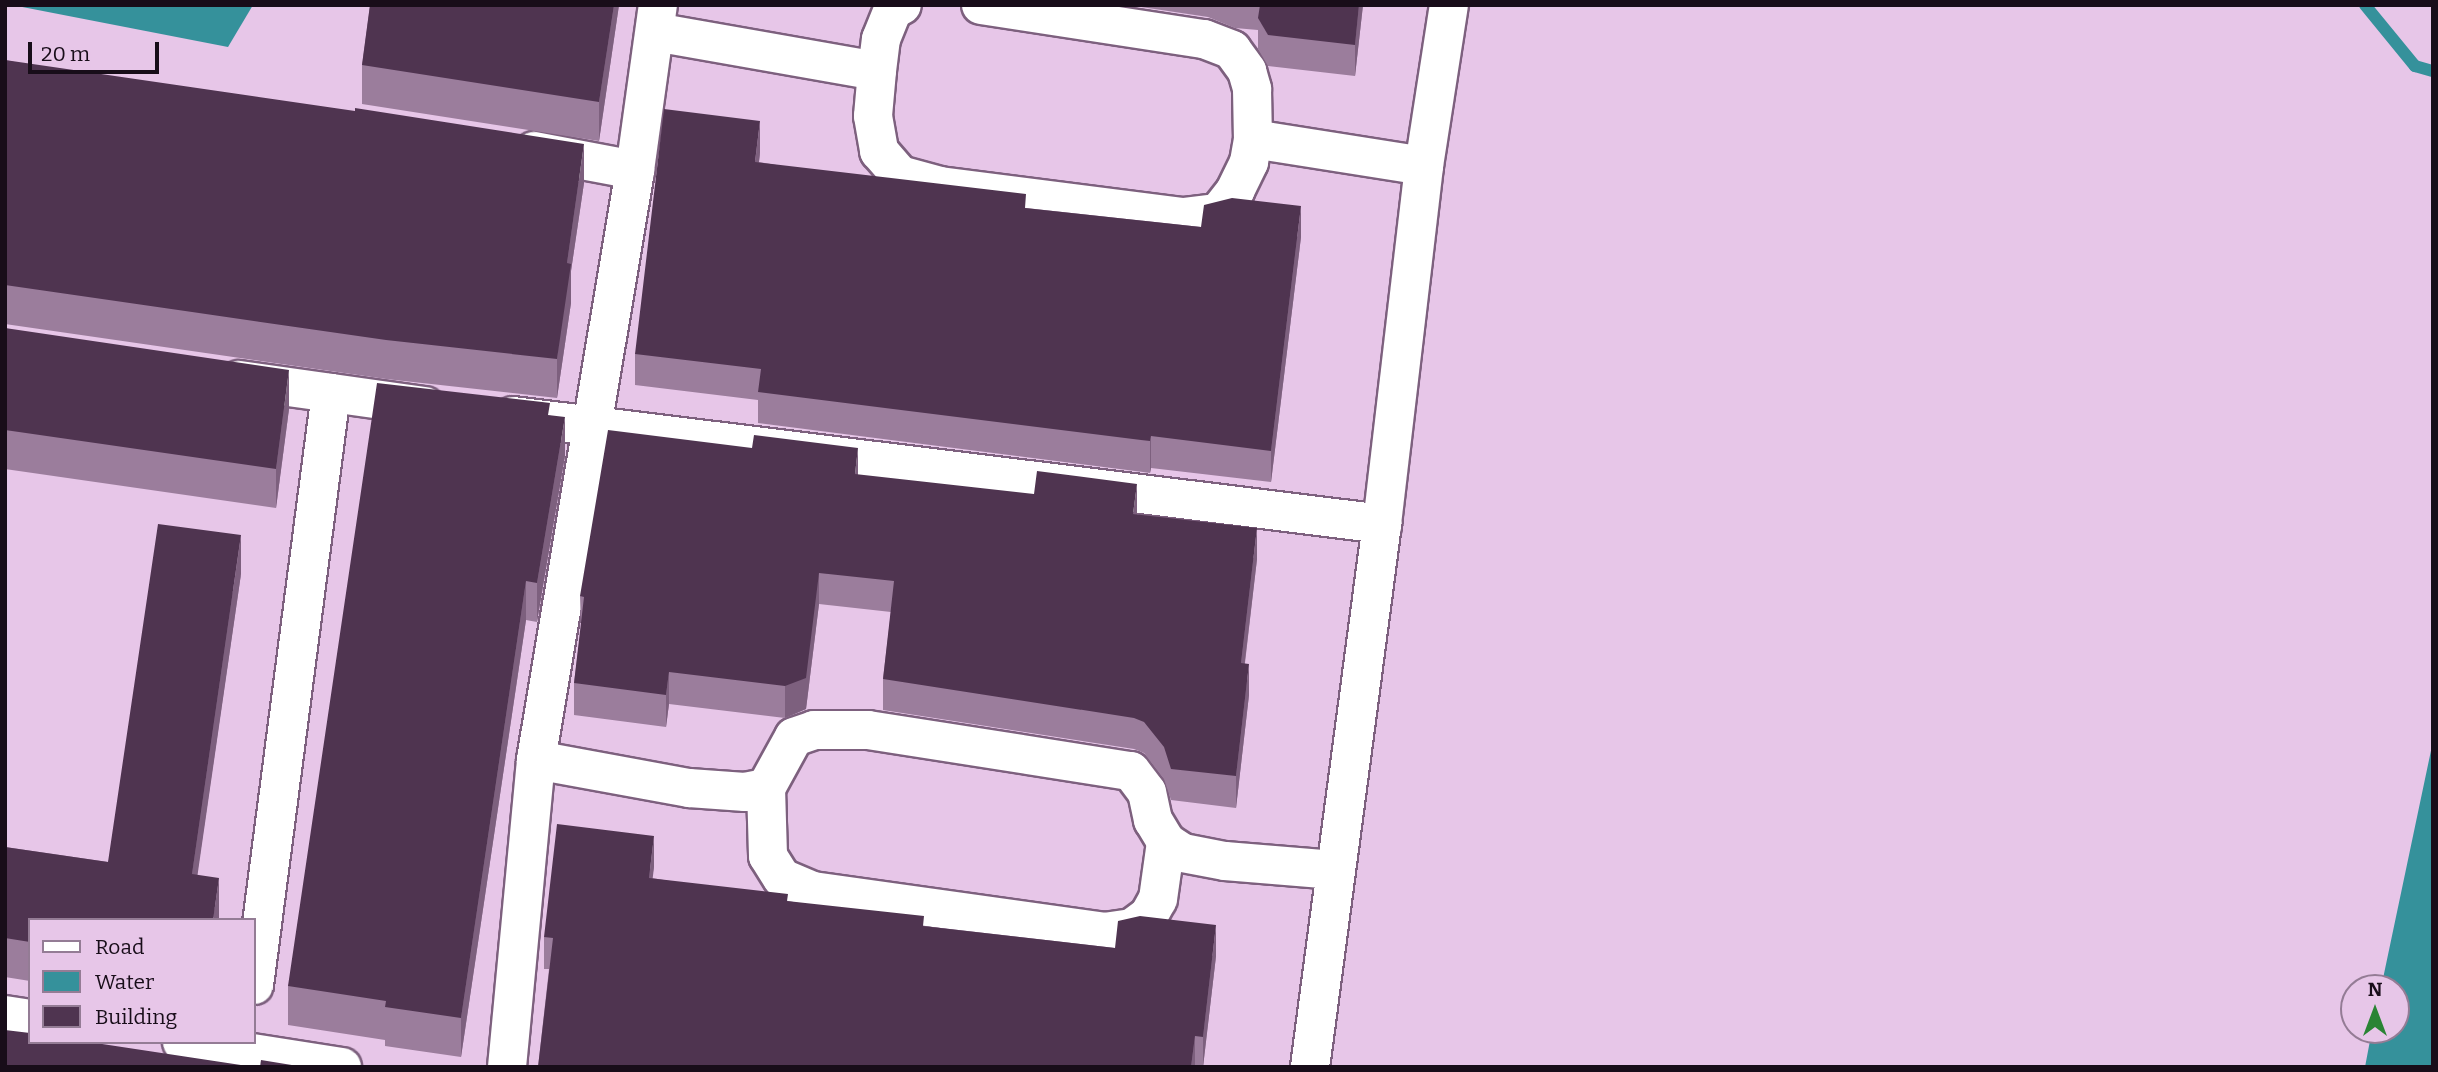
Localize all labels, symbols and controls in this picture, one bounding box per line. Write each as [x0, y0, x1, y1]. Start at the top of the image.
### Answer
scale bar [32, 28, 163, 72]
text: 20 m [41, 41, 90, 67]
legend [28, 918, 256, 1044]
text: Road [95, 934, 144, 960]
text: Water [95, 969, 154, 995]
north arrow [2340, 974, 2410, 1044]
text: N [2368, 978, 2382, 1001]
text: Building [95, 1004, 177, 1030]

